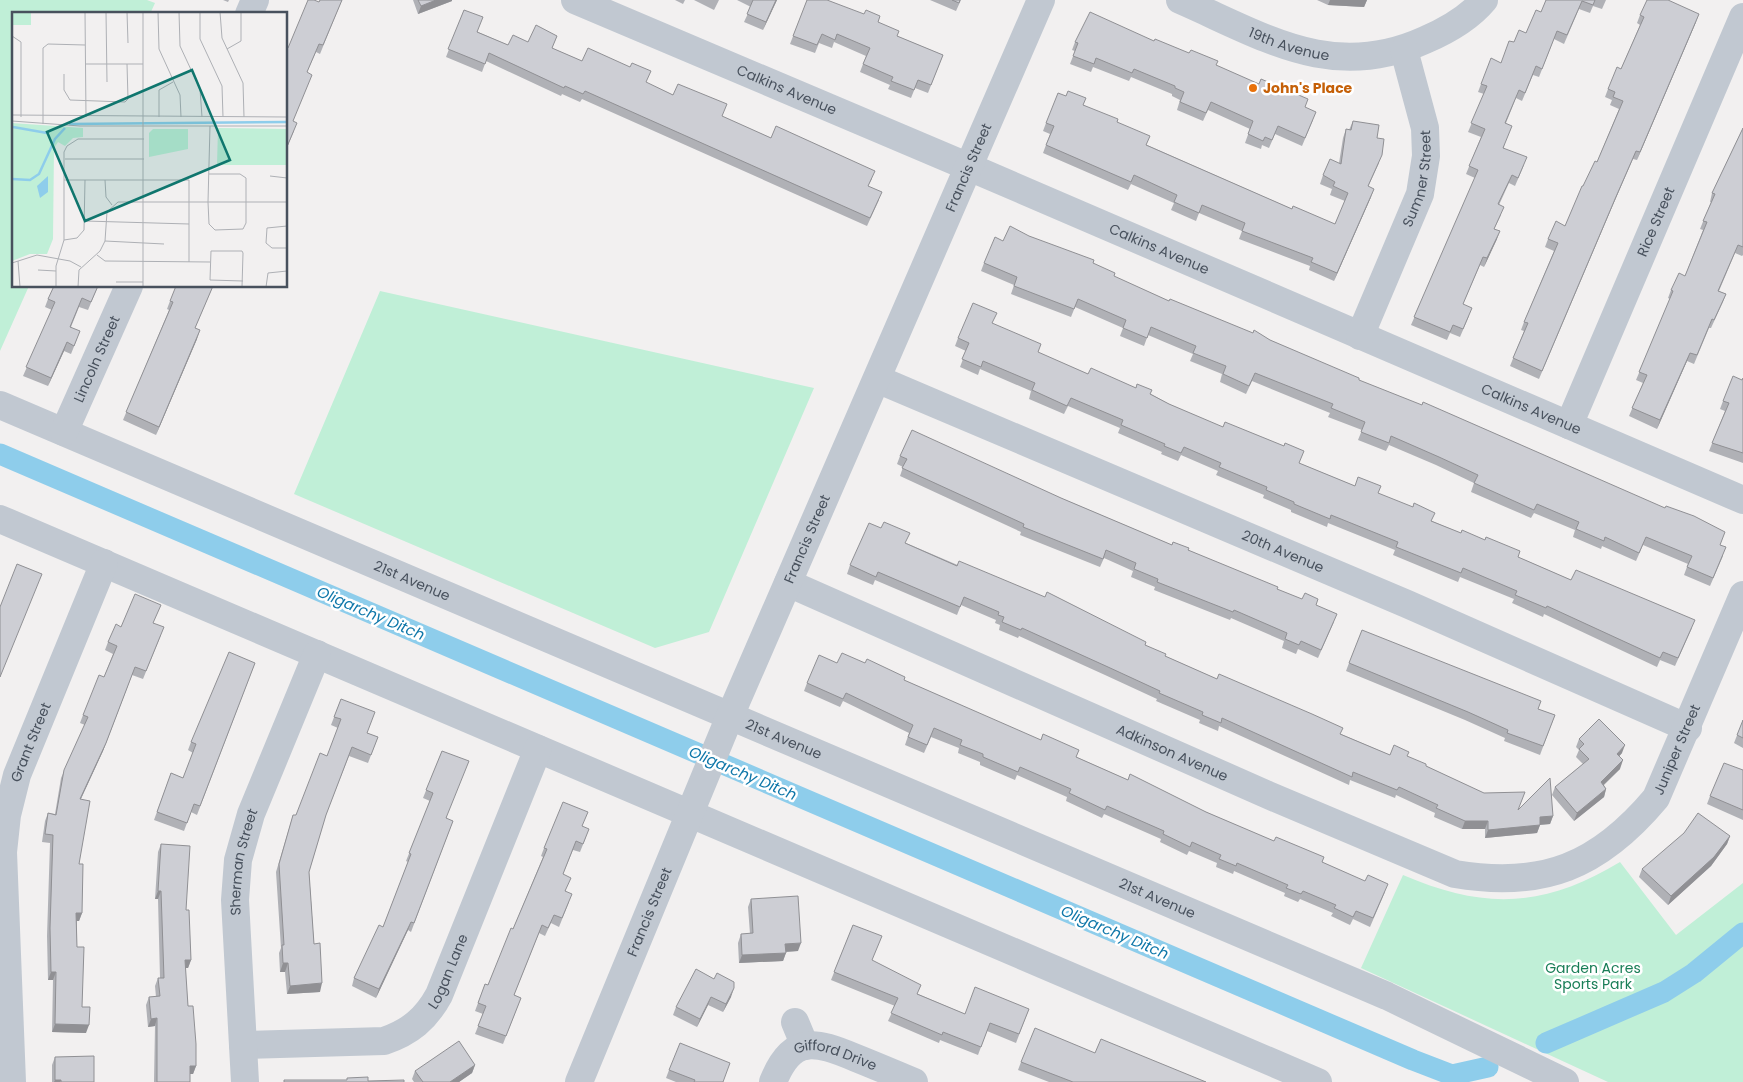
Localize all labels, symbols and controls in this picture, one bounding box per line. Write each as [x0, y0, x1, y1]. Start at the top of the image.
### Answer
inset map [12, 12, 288, 288]
street label: 19th Avenue [1246, 22, 1331, 66]
street label: Calkins Avenue [734, 60, 840, 120]
place label: John's Place [1263, 78, 1353, 98]
marker: John's Place [1247, 82, 1259, 94]
street label: Francis Street [940, 120, 996, 215]
street label: Sumner Street [1397, 130, 1436, 230]
street label: Rice Street [1632, 184, 1679, 260]
street label: Calkins Avenue [1106, 218, 1213, 279]
street label: Lincoln Street [68, 312, 125, 406]
street label: Calkins Avenue [1478, 379, 1585, 439]
street label: Francis Street [779, 491, 835, 586]
street label: 20th Avenue [1239, 525, 1327, 578]
street label: 21st Avenue [371, 555, 454, 606]
water label: Oligarchy Ditch [314, 581, 428, 645]
street label: Grant Street [6, 699, 56, 784]
street label: Juniper Street [1648, 701, 1705, 798]
street label: 21st Avenue [742, 714, 825, 764]
street label: Adkinson Avenue [1113, 719, 1231, 786]
water label: Oligarchy Ditch [686, 741, 800, 805]
street label: Sherman Street [225, 805, 262, 916]
street label: Francis Street [622, 864, 676, 960]
street label: 21st Avenue [1116, 873, 1199, 923]
water label: Oligarchy Ditch [1058, 900, 1172, 964]
street label: Logan Lane [423, 930, 473, 1013]
park label: Garden Acres Sports Park [1545, 958, 1641, 994]
street label: Gifford Drive [790, 1035, 880, 1076]

